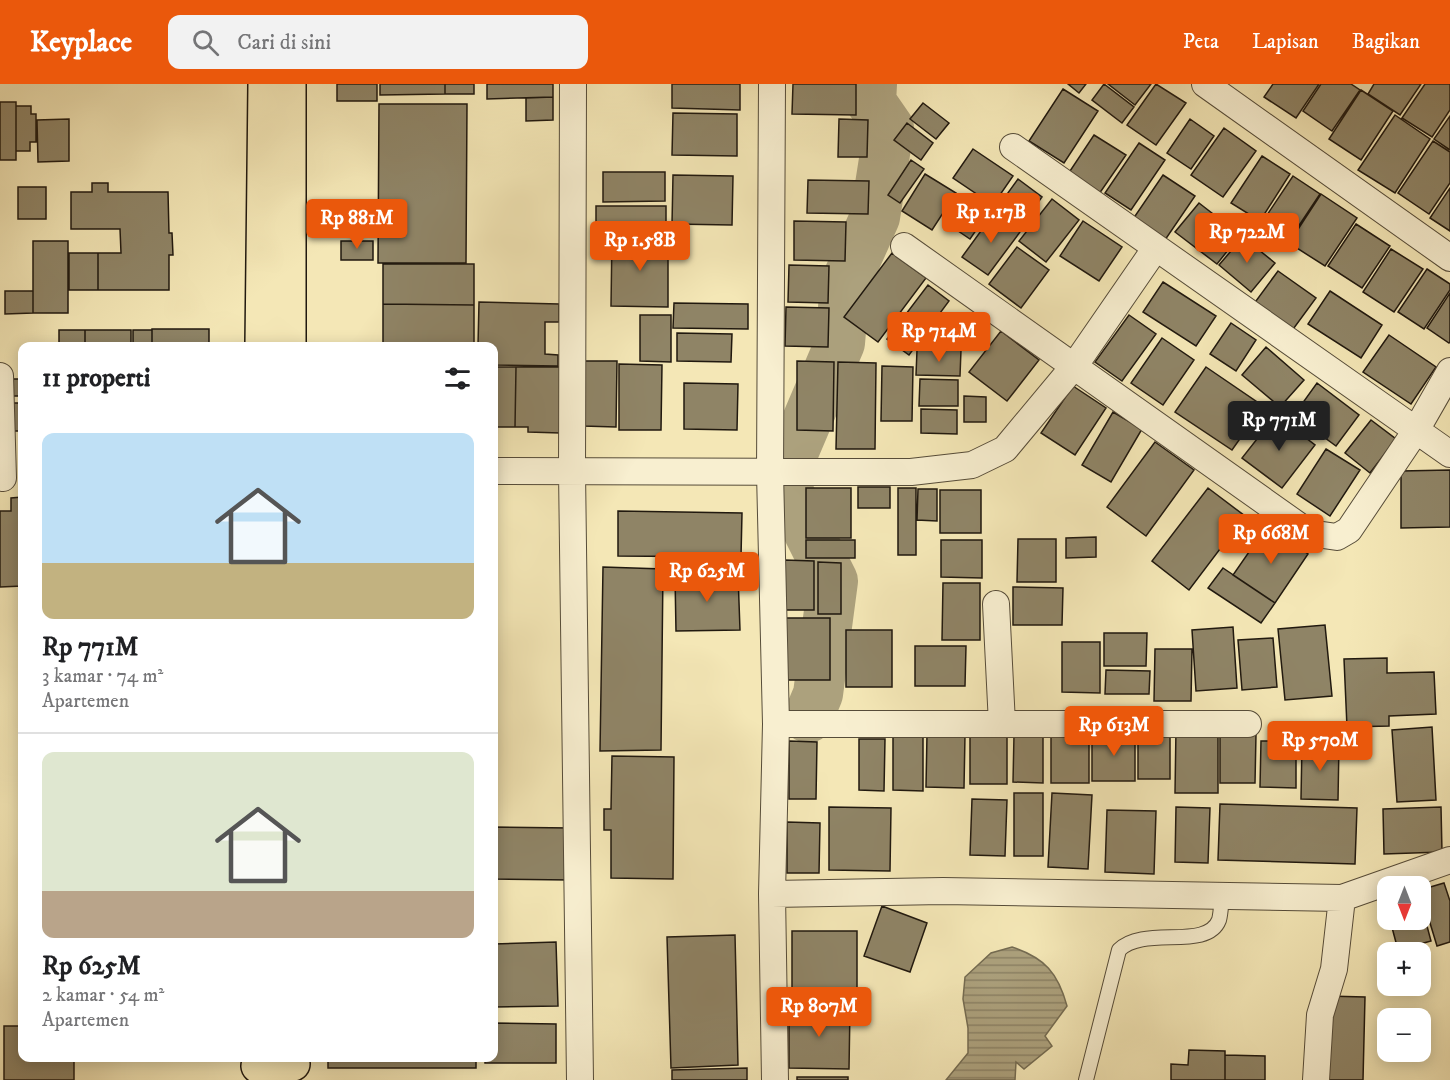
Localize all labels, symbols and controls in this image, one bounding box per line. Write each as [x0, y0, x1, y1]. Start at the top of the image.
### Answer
search box [168, 15, 588, 69]
text: Keyplace [30, 25, 132, 60]
icon: search [189, 26, 222, 59]
text: Cari di sini [237, 29, 331, 56]
text: Peta [1183, 29, 1219, 55]
text: Lapisan [1252, 29, 1319, 55]
text: Bagikan [1352, 29, 1420, 55]
pin: Rp 1.17B [929, 193, 1053, 244]
pin: Rp 881M [302, 199, 412, 250]
text: Rp 1.17B [956, 200, 1026, 225]
text: Rp 881M [320, 206, 394, 231]
pin: Rp 722M [1192, 213, 1302, 264]
text: Rp 722M [1209, 220, 1285, 245]
pin: Rp 1.58B [578, 221, 702, 272]
text: Rp 1.58B [604, 228, 676, 253]
pin: Rp 714M [884, 312, 994, 363]
text: Rp 714M [901, 319, 977, 344]
text: 11 properti [42, 362, 150, 395]
icon: filters [441, 362, 474, 395]
pin: Rp 771M [1224, 401, 1334, 452]
text: Rp 771M [1242, 408, 1316, 433]
icon: home [204, 472, 312, 580]
pin: Rp 668M [1216, 514, 1326, 565]
text: Rp 668M [1233, 521, 1309, 546]
pin: Rp 625M [652, 552, 762, 603]
text: Rp 625M [669, 559, 745, 584]
text: Rp 771M [42, 631, 139, 664]
text: 3 kamar · 74 m² [42, 664, 163, 689]
text: Apartemen [42, 689, 129, 714]
pin: Rp 613M [1059, 706, 1169, 757]
text: Rp 613M [1078, 713, 1150, 738]
pin: Rp 570M [1265, 721, 1375, 772]
text: Rp 570M [1281, 728, 1359, 753]
icon: home [204, 791, 312, 899]
north arrow [1377, 876, 1431, 930]
map controls [1377, 876, 1431, 1062]
button: + [1377, 942, 1431, 996]
text: Rp 625M [42, 950, 141, 983]
text: 2 kamar · 54 m² [42, 983, 164, 1008]
pin: Rp 807M [764, 987, 874, 1038]
text: Rp 807M [780, 994, 858, 1019]
text: Apartemen [42, 1008, 129, 1033]
button: − [1377, 1008, 1431, 1062]

